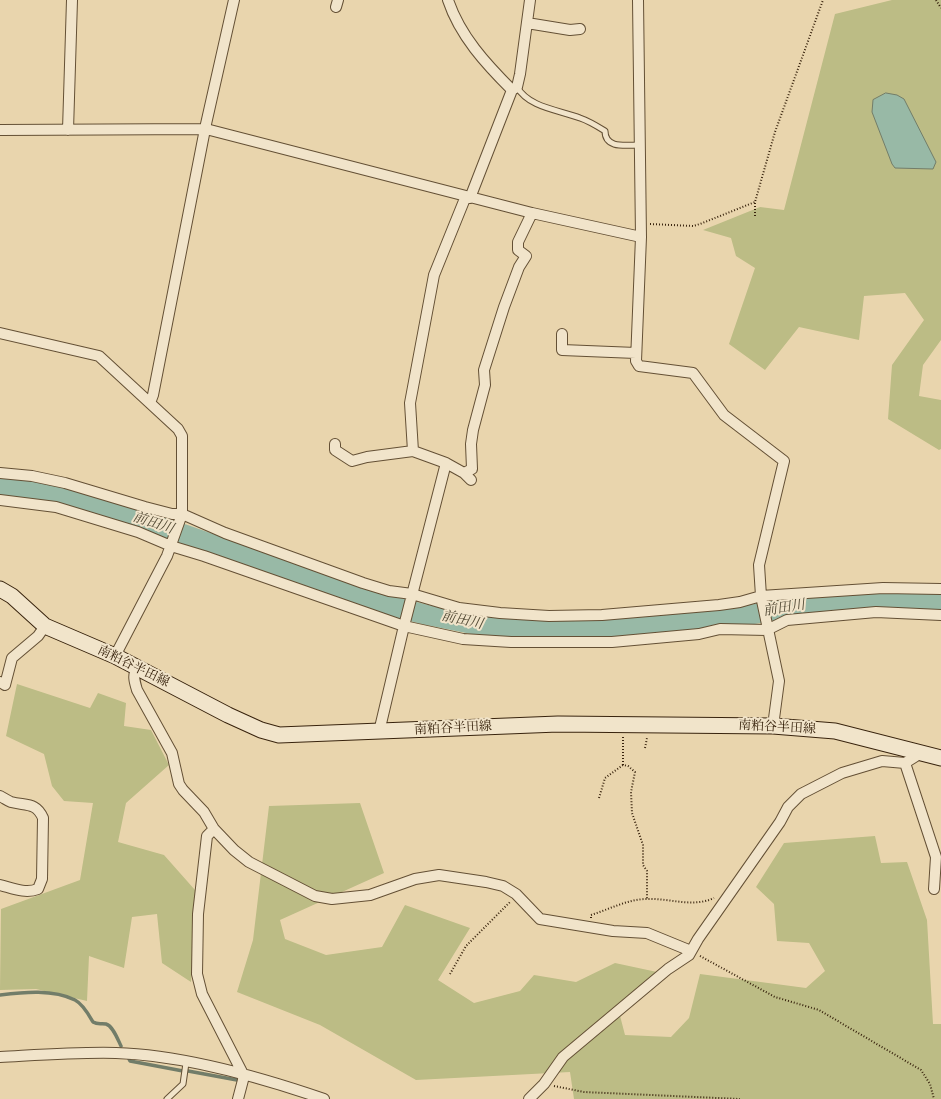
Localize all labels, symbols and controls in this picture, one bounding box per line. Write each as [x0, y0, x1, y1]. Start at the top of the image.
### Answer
water label: 前田川 [130, 510, 176, 538]
water label: 前田川 [762, 597, 806, 621]
water label: 前田川 [440, 608, 484, 634]
street label: 南粕谷半田線 [95, 643, 171, 691]
street label: 南粕谷半田線 [738, 718, 816, 738]
street label: 南粕谷半田線 [414, 719, 492, 739]

